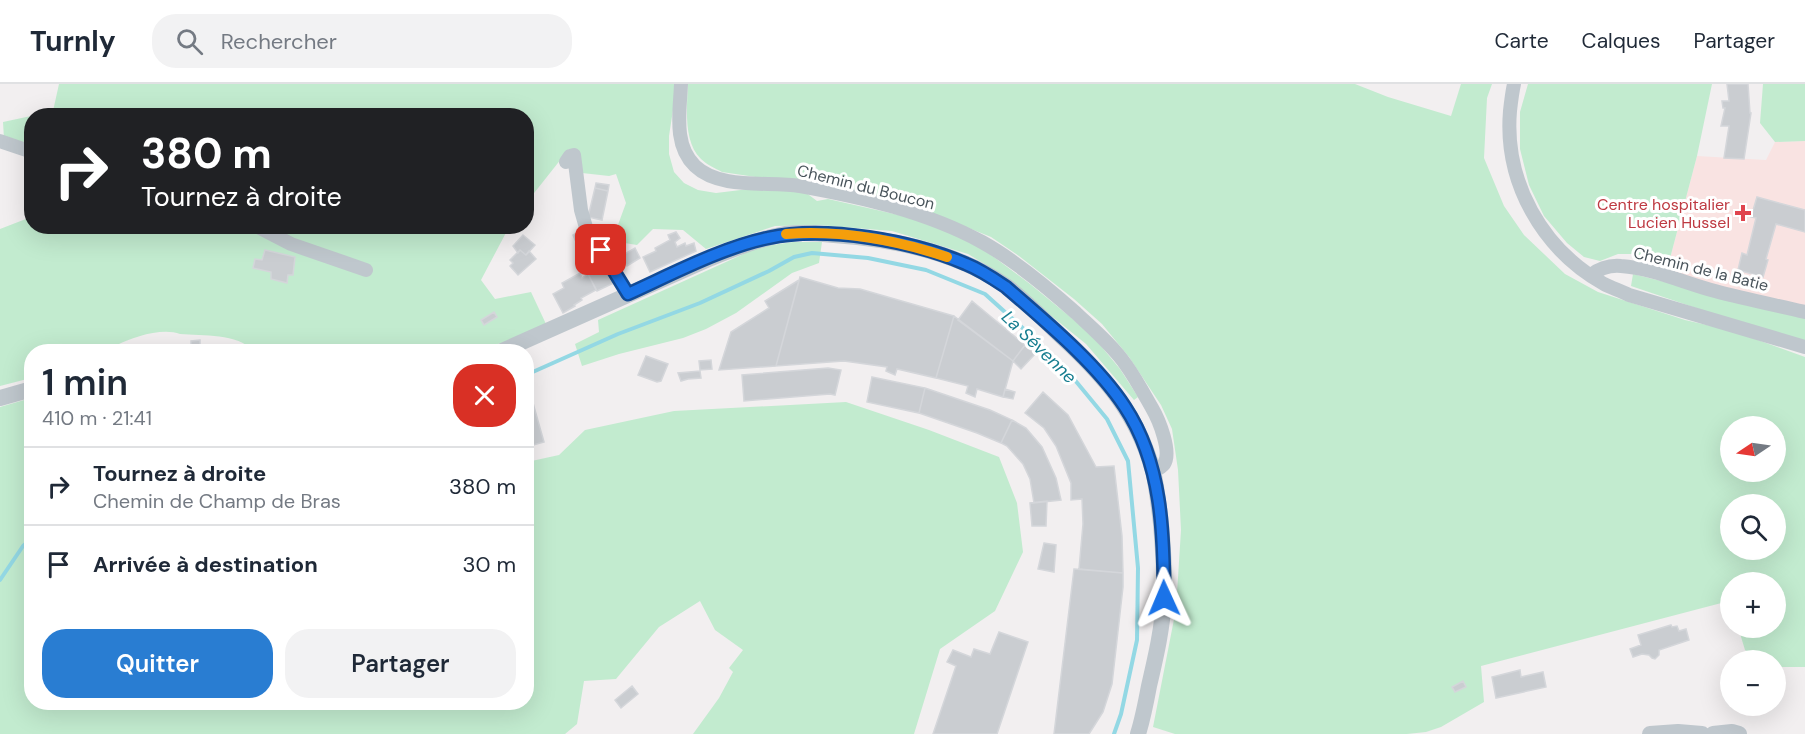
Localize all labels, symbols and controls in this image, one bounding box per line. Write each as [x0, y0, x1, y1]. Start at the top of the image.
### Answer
search box [152, 14, 572, 68]
text: Turnly [30, 23, 116, 60]
icon: search [173, 25, 206, 58]
text: Rechercher [221, 27, 337, 56]
text: Carte [1494, 27, 1549, 55]
text: Calques [1582, 27, 1660, 55]
text: Partager [1693, 27, 1775, 55]
text: 380 m [141, 126, 272, 181]
icon: right [42, 132, 120, 210]
street label: Chemin du Boucon [795, 160, 937, 214]
text: Tournez à droite [141, 179, 342, 214]
place label: Centre hospitalier Lucien Hussel [1597, 194, 1730, 233]
marker: Centre hospitalier Lucien Hussel [1734, 204, 1752, 222]
pin [575, 224, 626, 275]
icon: arrive [584, 233, 617, 266]
street label: Chemin de la Batie [1631, 242, 1771, 296]
water label: La Sévenne [996, 305, 1082, 389]
text: 1 min [42, 359, 128, 406]
button: close [453, 364, 516, 427]
text: 410 m · 21:41 [42, 405, 152, 431]
north arrow [1720, 416, 1786, 482]
map controls [1720, 416, 1786, 716]
text: Tournez à droite [93, 459, 266, 488]
icon: right [42, 470, 75, 503]
text: 380 m [449, 472, 516, 501]
text: Chemin de Champ de Bras [93, 488, 341, 514]
button: search [1720, 494, 1786, 560]
icon: arrive [42, 548, 75, 581]
text: Arrivée à destination [93, 550, 318, 579]
text: 30 m [462, 550, 516, 579]
position arrow [1132, 566, 1196, 630]
button: + [1720, 572, 1786, 638]
button: Quitter [42, 629, 273, 698]
button: Partager [285, 629, 516, 698]
button: − [1720, 650, 1786, 716]

